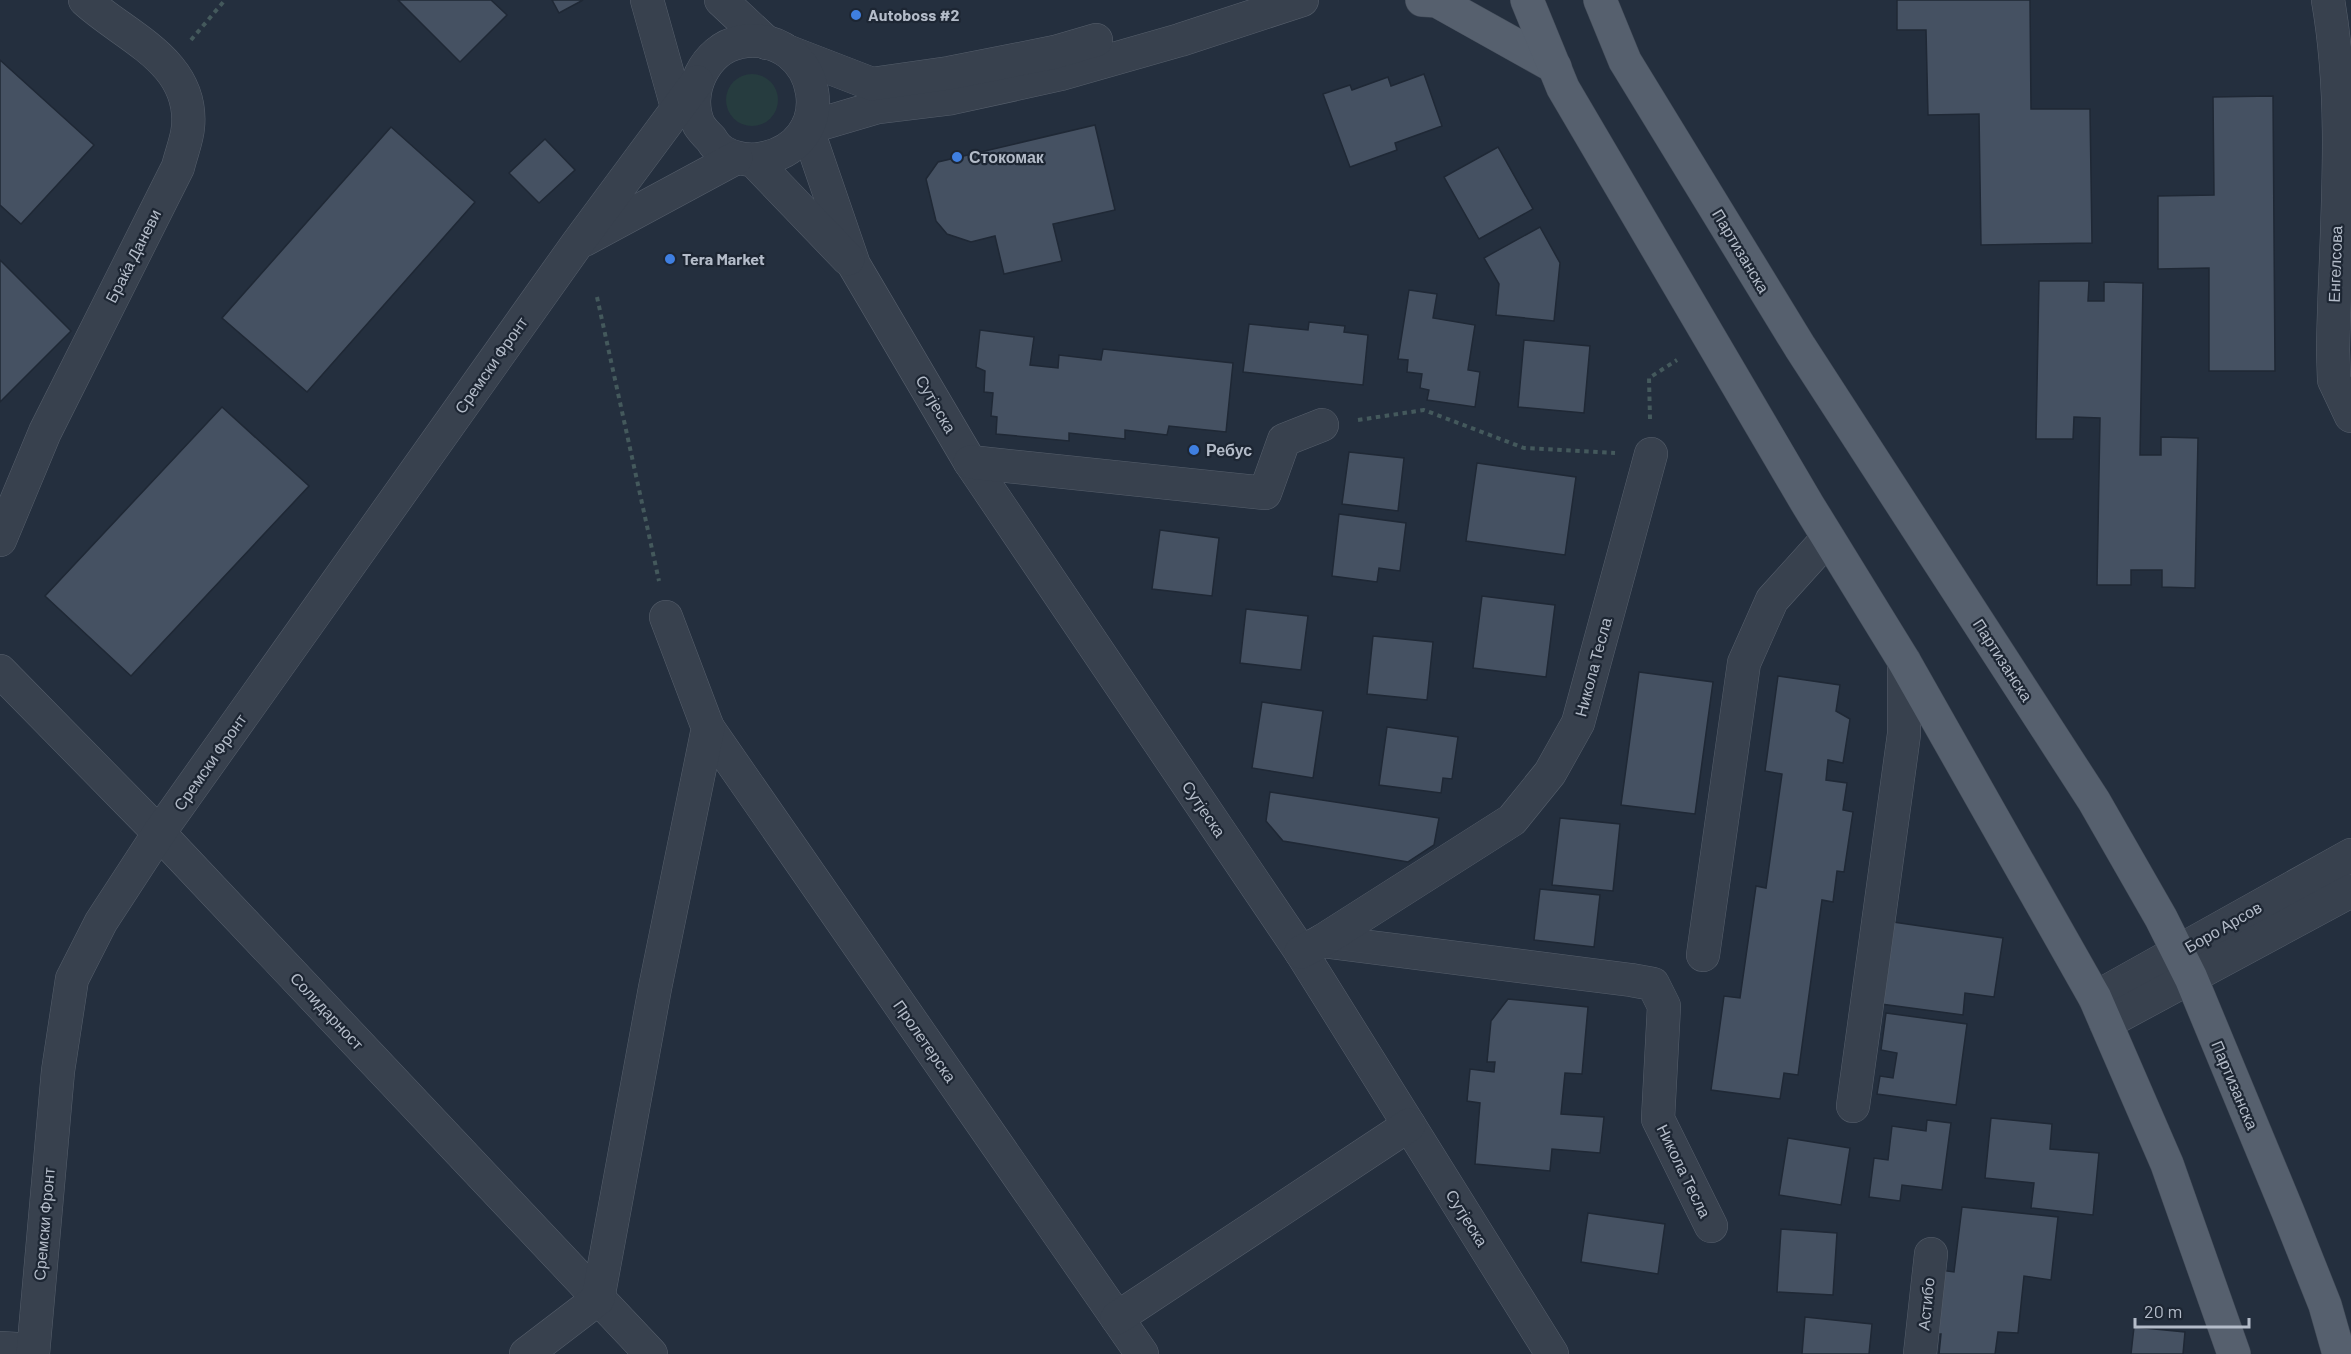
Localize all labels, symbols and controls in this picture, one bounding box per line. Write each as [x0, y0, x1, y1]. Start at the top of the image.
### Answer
place label: Autoboss #2 [868, 5, 959, 24]
marker: Autoboss #2 [849, 8, 863, 22]
place label: Стокомак [969, 147, 1045, 166]
marker: Стокомак [950, 150, 964, 164]
street label: Партизанска [1709, 205, 1774, 296]
street label: Браќа Даневи [101, 206, 164, 306]
street label: Енгелсова [2324, 225, 2345, 303]
place label: Tera Market [682, 249, 765, 268]
marker: Tera Market [663, 252, 677, 266]
street label: Сремски Фронт [450, 312, 531, 417]
street label: Сутјеска [912, 371, 961, 436]
place label: Ребус [1206, 440, 1252, 459]
marker: Ребус [1187, 443, 1201, 457]
street label: Никола Тесла [1570, 615, 1615, 718]
street label: Партизанска [1970, 615, 2037, 705]
street label: Сремски Фронт [169, 709, 250, 814]
street label: Сутјеска [1179, 777, 1230, 840]
street label: Боро Арсов [2181, 897, 2265, 956]
street label: Солидарност [287, 968, 368, 1054]
street label: Пролетерска [890, 996, 961, 1086]
street label: Партизанска [2208, 1038, 2263, 1132]
street label: Никола Тесла [1654, 1121, 1715, 1221]
street label: Сремски Фронт [29, 1166, 58, 1281]
street label: Сутјеска [1443, 1186, 1492, 1250]
street label: Астибо [1913, 1276, 1938, 1331]
scale bar [2135, 1291, 2249, 1329]
text: 20 m [2144, 1300, 2182, 1322]

